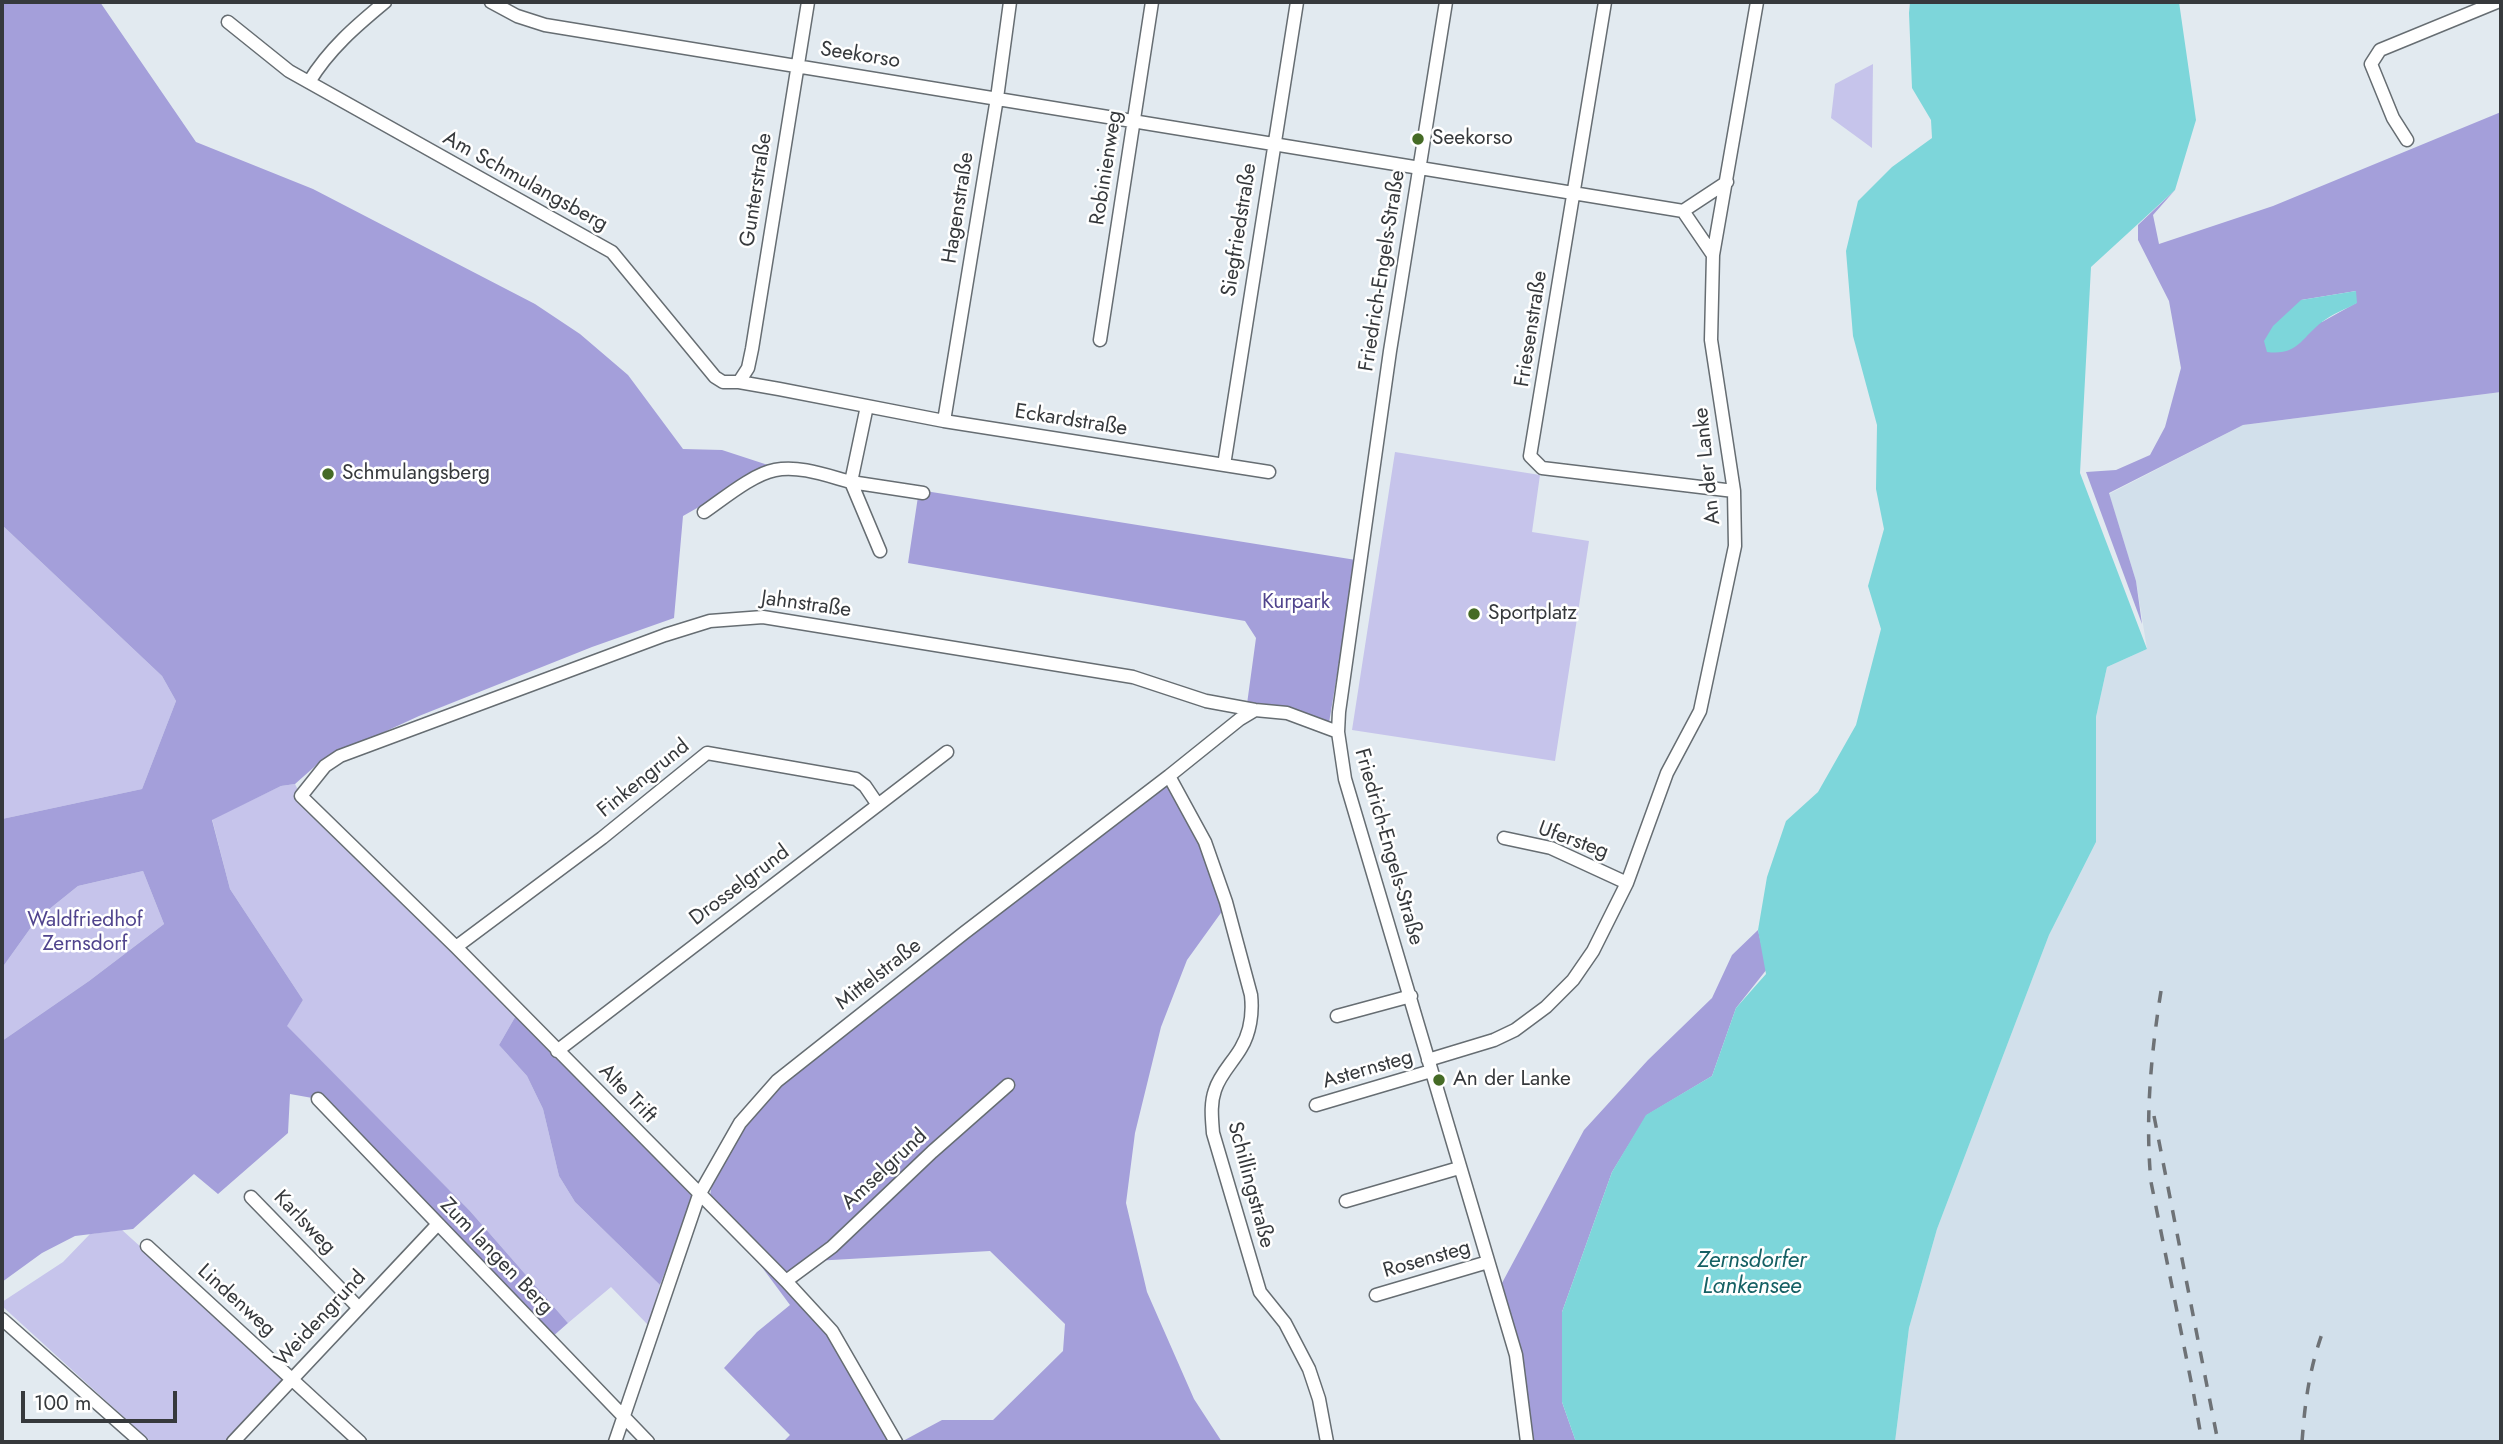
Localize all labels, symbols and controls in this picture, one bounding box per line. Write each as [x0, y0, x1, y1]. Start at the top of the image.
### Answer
street label: Seekorso [818, 37, 902, 75]
street label: Robinienweg [1086, 109, 1128, 227]
street label: Am Schmulangsberg [438, 126, 612, 238]
place label: Seekorso [1432, 126, 1513, 152]
street label: Gunterstraße [736, 131, 778, 249]
marker: Seekorso [1410, 131, 1426, 147]
street label: Hagenstraße [938, 151, 980, 265]
street label: Siegfriedstraße [1217, 162, 1263, 298]
street label: Friedrich-Engels-Straße [1355, 169, 1411, 373]
street label: Friesenstraße [1510, 269, 1554, 389]
street label: Eckardstraße [1013, 400, 1129, 442]
street label: An der Lanke [1689, 406, 1727, 526]
place label: Schmulangsberg [342, 461, 490, 487]
marker: Schmulangsberg [320, 466, 336, 482]
street label: Jahnstraße [759, 586, 853, 624]
park label: Kurpark [1262, 590, 1330, 616]
place label: Sportplatz [1488, 601, 1577, 627]
marker: Sportplatz [1466, 606, 1482, 622]
street label: Finkengrund [593, 734, 695, 824]
street label: Friedrich-Engels-Straße [1348, 746, 1428, 948]
street label: Ufersteg [1534, 817, 1612, 865]
street label: Drosselgrund [685, 840, 795, 932]
park label: Waldfriedhof Zernsdorf [27, 908, 143, 958]
street label: Mittelstraße [831, 934, 927, 1016]
street label: Asternsteg [1320, 1045, 1416, 1095]
street label: Alte Trift [593, 1059, 661, 1129]
place label: An der Lanke [1453, 1067, 1571, 1093]
marker: An der Lanke [1431, 1072, 1447, 1088]
street label: Schillingstraße [1221, 1119, 1279, 1251]
street label: Amselgrund [837, 1124, 933, 1216]
street label: Karlsweg [267, 1186, 341, 1260]
street label: Zum langen Berg [434, 1194, 558, 1320]
street label: Rosensteg [1380, 1236, 1474, 1284]
water label: Zernsdorfer Lankensee [1697, 1247, 1807, 1301]
street label: Lindenweg [192, 1259, 280, 1343]
street label: Weidengrund [270, 1266, 372, 1372]
scale bar [24, 1378, 180, 1422]
text: 100 m [34, 1388, 91, 1418]

